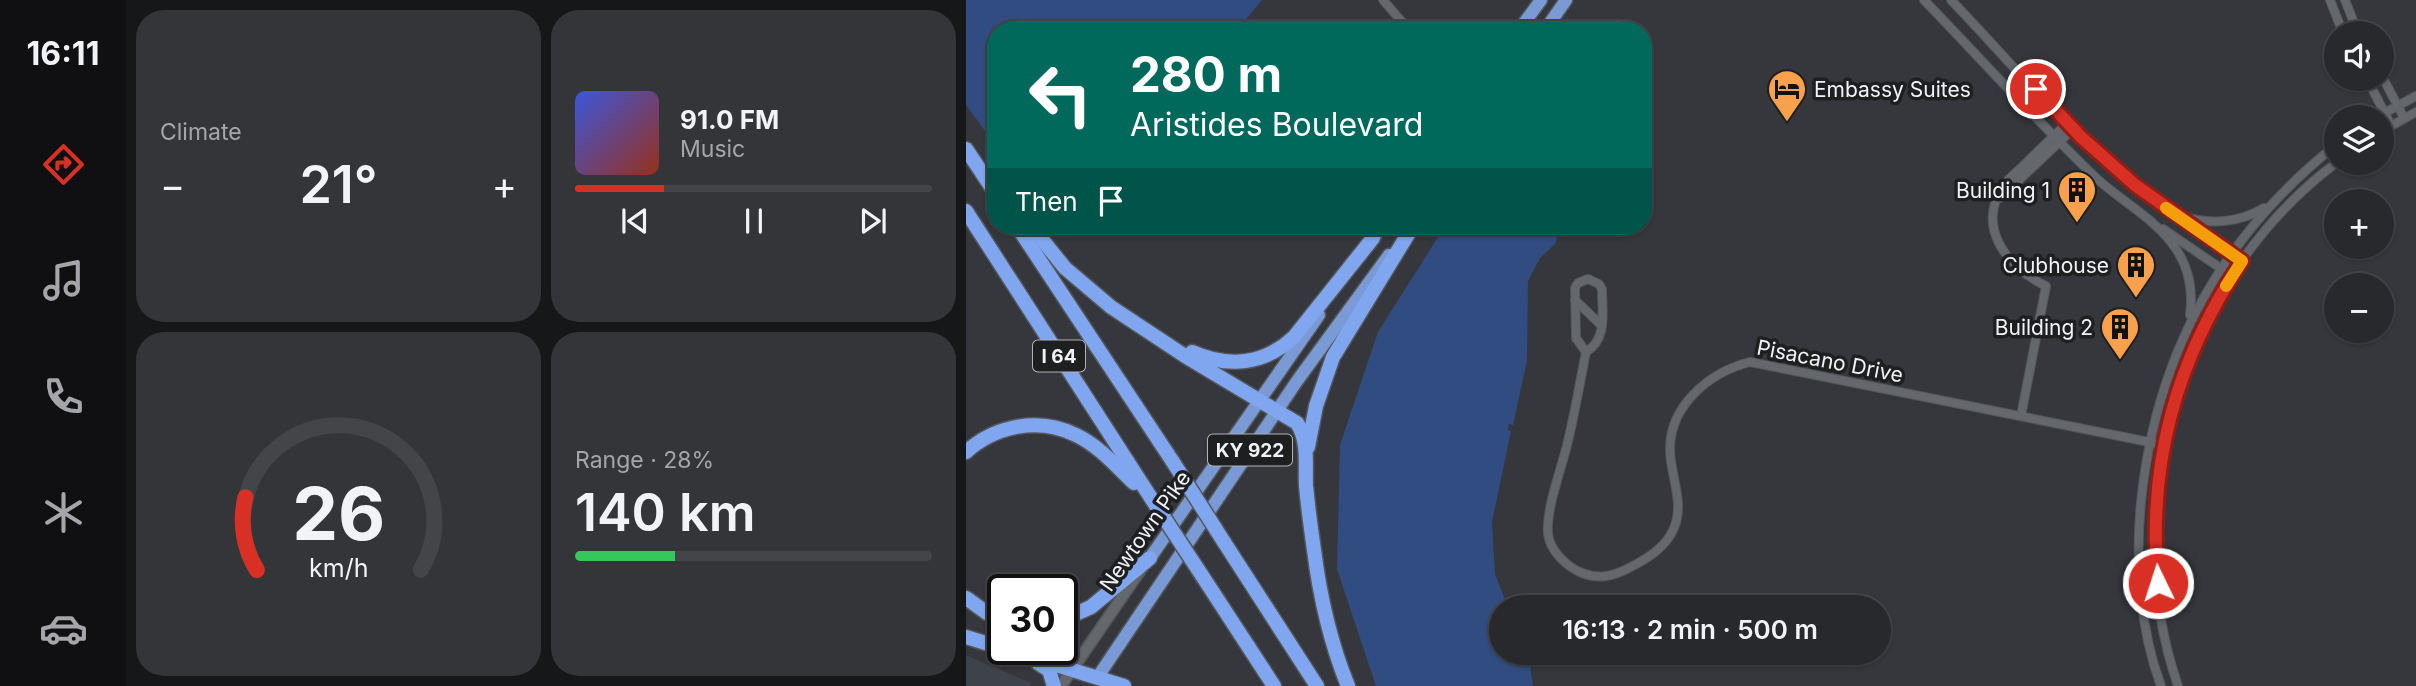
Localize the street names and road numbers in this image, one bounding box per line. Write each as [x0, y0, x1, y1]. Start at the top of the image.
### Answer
street label: Pisacano Drive [1755, 335, 1905, 387]
road number: I 64 [1033, 340, 1085, 372]
road number: KY 922 [1208, 435, 1292, 466]
street label: Newtown Pike [1094, 466, 1196, 596]

